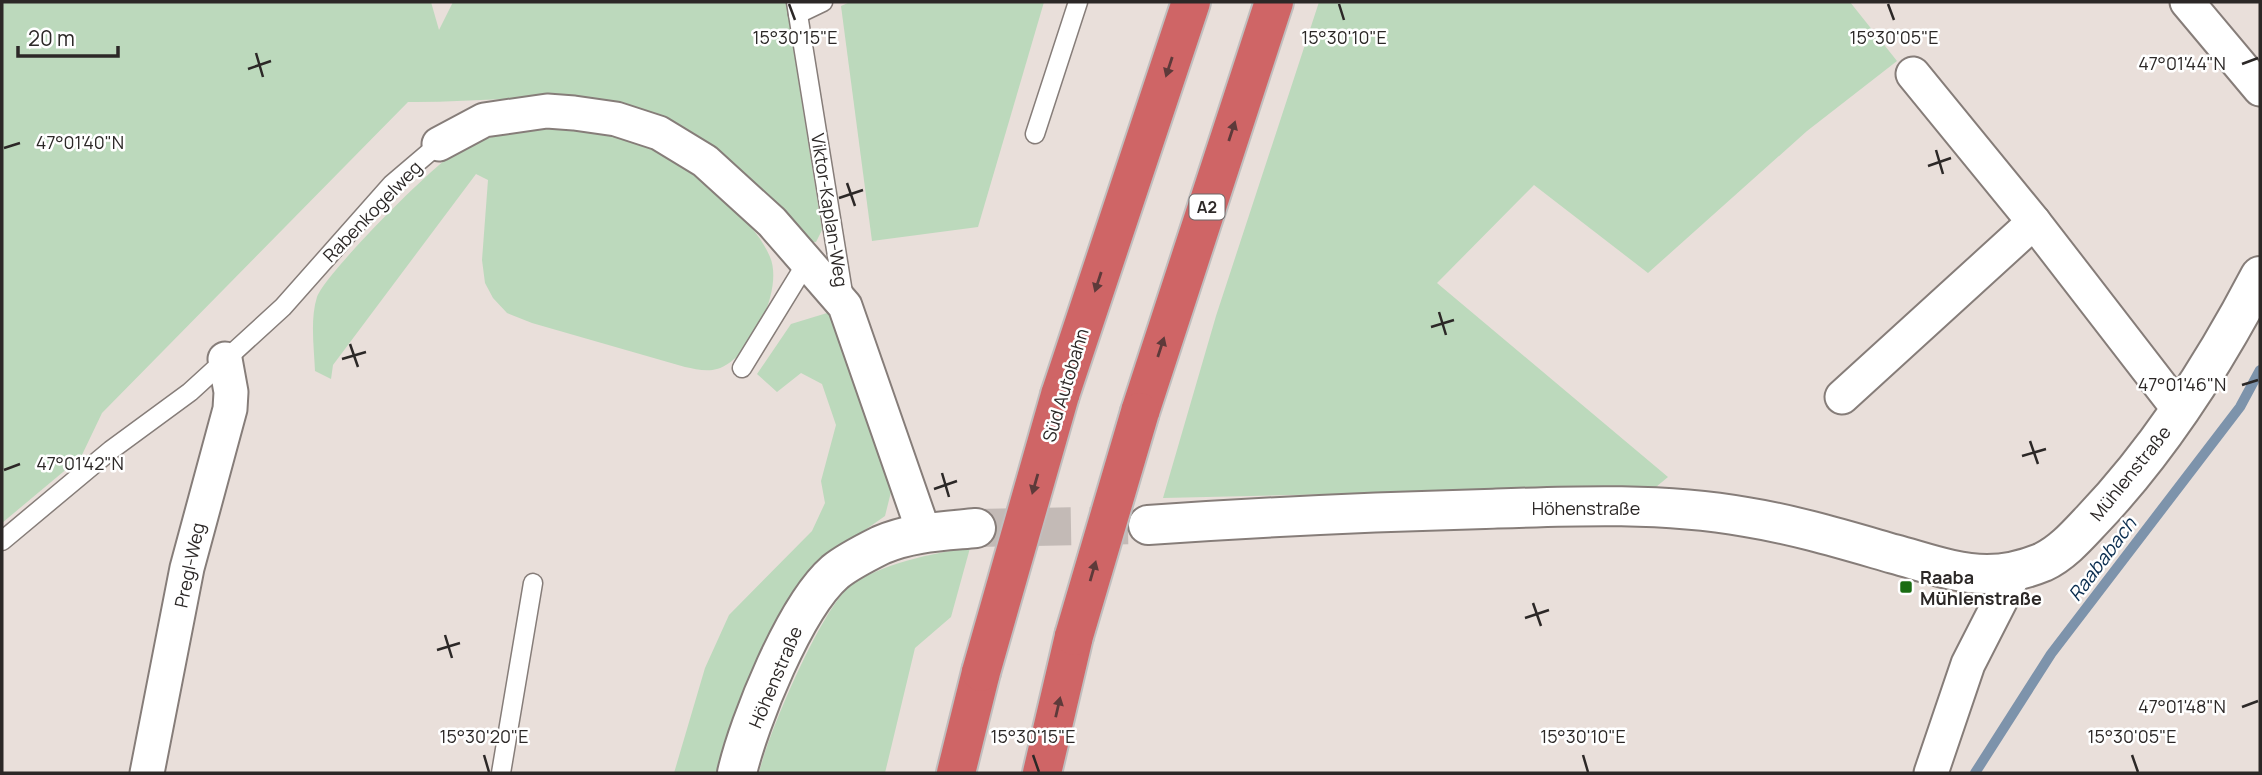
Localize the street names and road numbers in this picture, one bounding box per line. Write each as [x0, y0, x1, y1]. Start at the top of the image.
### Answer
street label: Viktor-Kaplan-Weg [806, 132, 854, 288]
street label: Rabenkogelweg [317, 155, 427, 267]
road number: A2 [1190, 195, 1224, 220]
street label: Süd Autobahn [1036, 325, 1094, 445]
street label: Mühlenstraße [2084, 420, 2176, 526]
street label: Höhenstraße [1532, 496, 1640, 520]
street label: Pregl-Weg [168, 520, 210, 610]
street label: Höhenstraße [743, 622, 807, 732]

